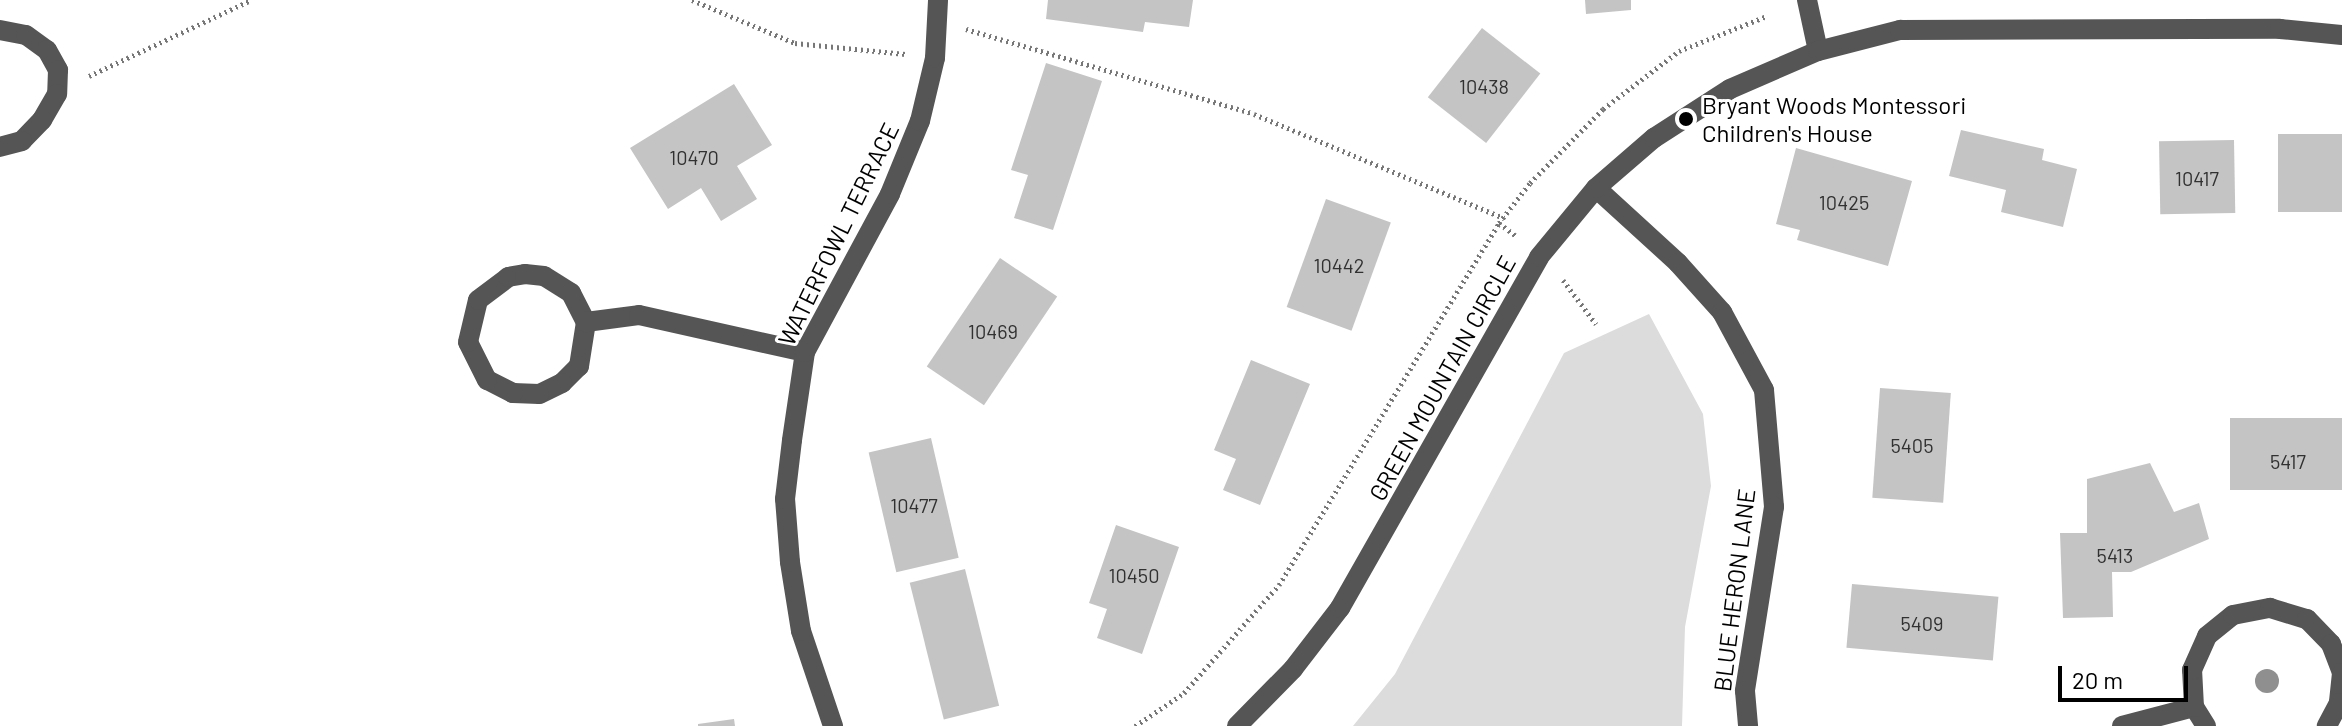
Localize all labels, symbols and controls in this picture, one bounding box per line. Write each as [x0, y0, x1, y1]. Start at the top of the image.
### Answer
house number: 10438 [1459, 74, 1509, 98]
place label: Bryant Woods Montessori Children's House [1702, 91, 1966, 147]
marker: Bryant Woods Montessori Children's House [1677, 110, 1695, 128]
street label: WATERFOWL TERRACE [772, 118, 904, 350]
house number: 10470 [669, 145, 719, 169]
house number: 10417 [2175, 166, 2219, 190]
house number: 10425 [1819, 190, 1869, 214]
street label: GREEN MOUNTAIN CIRCLE [1363, 250, 1521, 506]
house number: 10442 [1313, 253, 1365, 277]
house number: 10469 [968, 319, 1018, 343]
house number: 5405 [1891, 433, 1933, 457]
house number: 5417 [2270, 449, 2306, 473]
street label: BLUE HERON LANE [1707, 487, 1761, 693]
house number: 10477 [890, 493, 938, 517]
house number: 5413 [2097, 543, 2133, 567]
house number: 10450 [1109, 563, 1159, 587]
house number: 5409 [1900, 611, 1944, 635]
scale bar [2062, 650, 2192, 700]
text: 20 m [2072, 665, 2123, 694]

